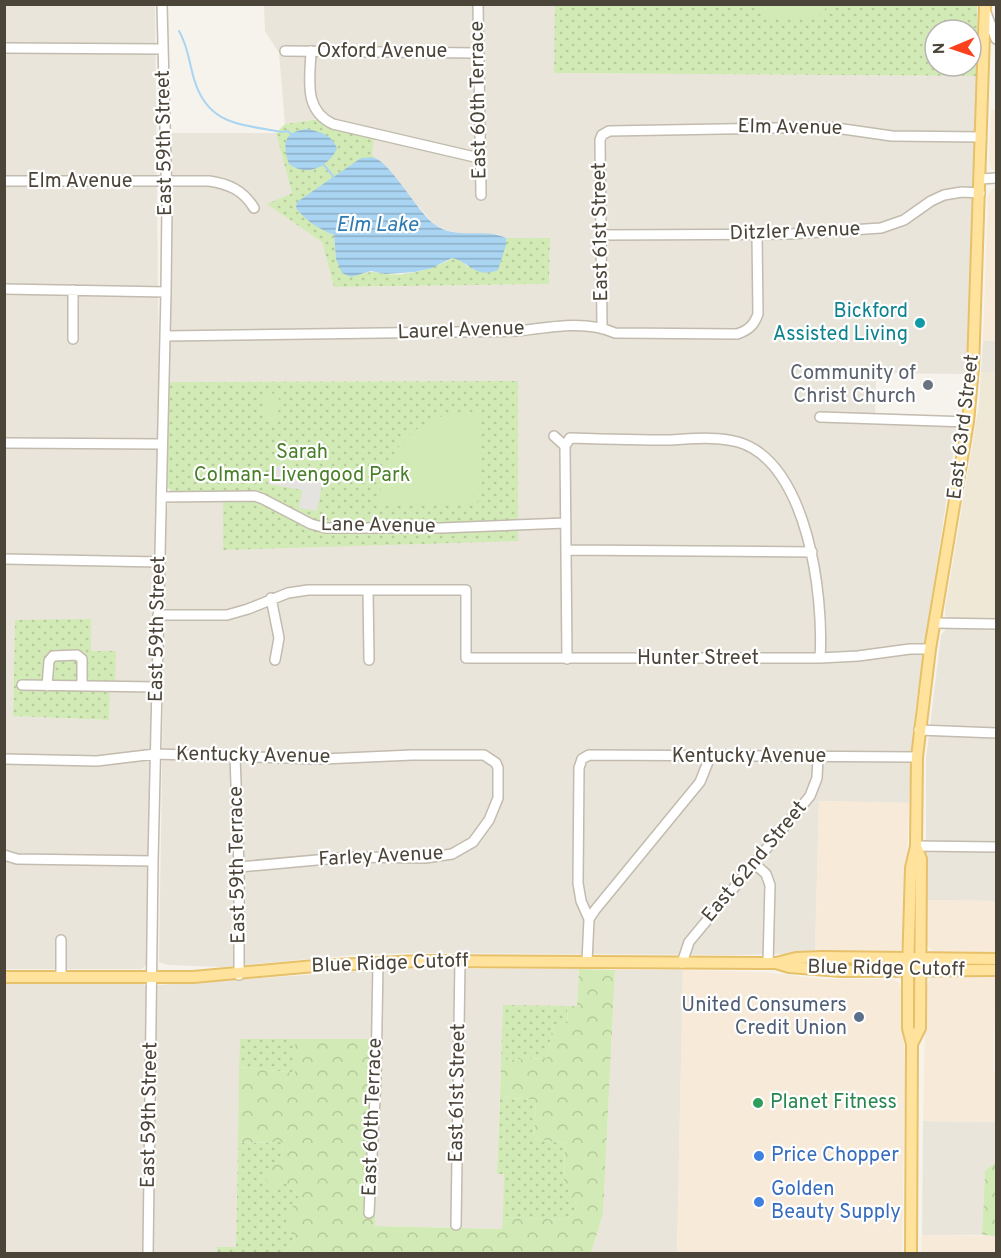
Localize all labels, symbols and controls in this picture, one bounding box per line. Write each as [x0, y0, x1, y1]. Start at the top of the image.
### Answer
north arrow [923, 18, 983, 78]
street label: East 60th Terrace [465, 21, 493, 179]
street label: Oxford Avenue [317, 39, 447, 65]
text: N [930, 42, 950, 55]
street label: East 59th Street [151, 70, 179, 216]
street label: Elm Avenue [737, 114, 843, 142]
street label: East 61st Street [587, 162, 615, 302]
street label: Elm Avenue [28, 169, 132, 195]
water label: Elm Lake [336, 212, 419, 239]
street label: Ditzler Avenue [729, 217, 861, 247]
place label: Bickford Assisted Living [773, 299, 908, 348]
street label: Laurel Avenue [397, 316, 525, 346]
marker: Bickford Assisted Living [913, 316, 927, 330]
street label: East 63rd Street [942, 353, 986, 501]
place label: Community of Christ Church [790, 361, 916, 410]
marker: Community of Christ Church [921, 378, 935, 392]
park label: Sarah Colman-Livengood Park [194, 440, 410, 489]
street label: Lane Avenue [320, 512, 436, 540]
street label: East 59th Street [144, 556, 172, 702]
street label: Hunter Street [637, 646, 759, 672]
street label: Kentucky Avenue [176, 742, 330, 770]
street label: Kentucky Avenue [672, 744, 826, 770]
street label: East 59th Terrace [224, 786, 252, 944]
street label: East 62nd Street [697, 796, 813, 928]
street label: Farley Avenue [318, 841, 444, 873]
street label: Blue Ridge Cutoff [311, 948, 470, 980]
street label: Blue Ridge Cutoff [807, 955, 965, 983]
place label: United Consumers Credit Union [681, 993, 847, 1042]
marker: United Consumers Credit Union [852, 1010, 866, 1024]
street label: East 61st Street [444, 1023, 472, 1163]
street label: East 60th Terrace [357, 1037, 389, 1197]
street label: East 59th Street [136, 1042, 164, 1188]
place label: Planet Fitness [770, 1090, 897, 1116]
marker: Planet Fitness [751, 1096, 765, 1110]
place label: Price Chopper [771, 1143, 899, 1169]
marker: Price Chopper [752, 1149, 766, 1163]
place label: Golden Beauty Supply [771, 1177, 901, 1226]
marker: Golden Beauty Supply [752, 1195, 766, 1209]

